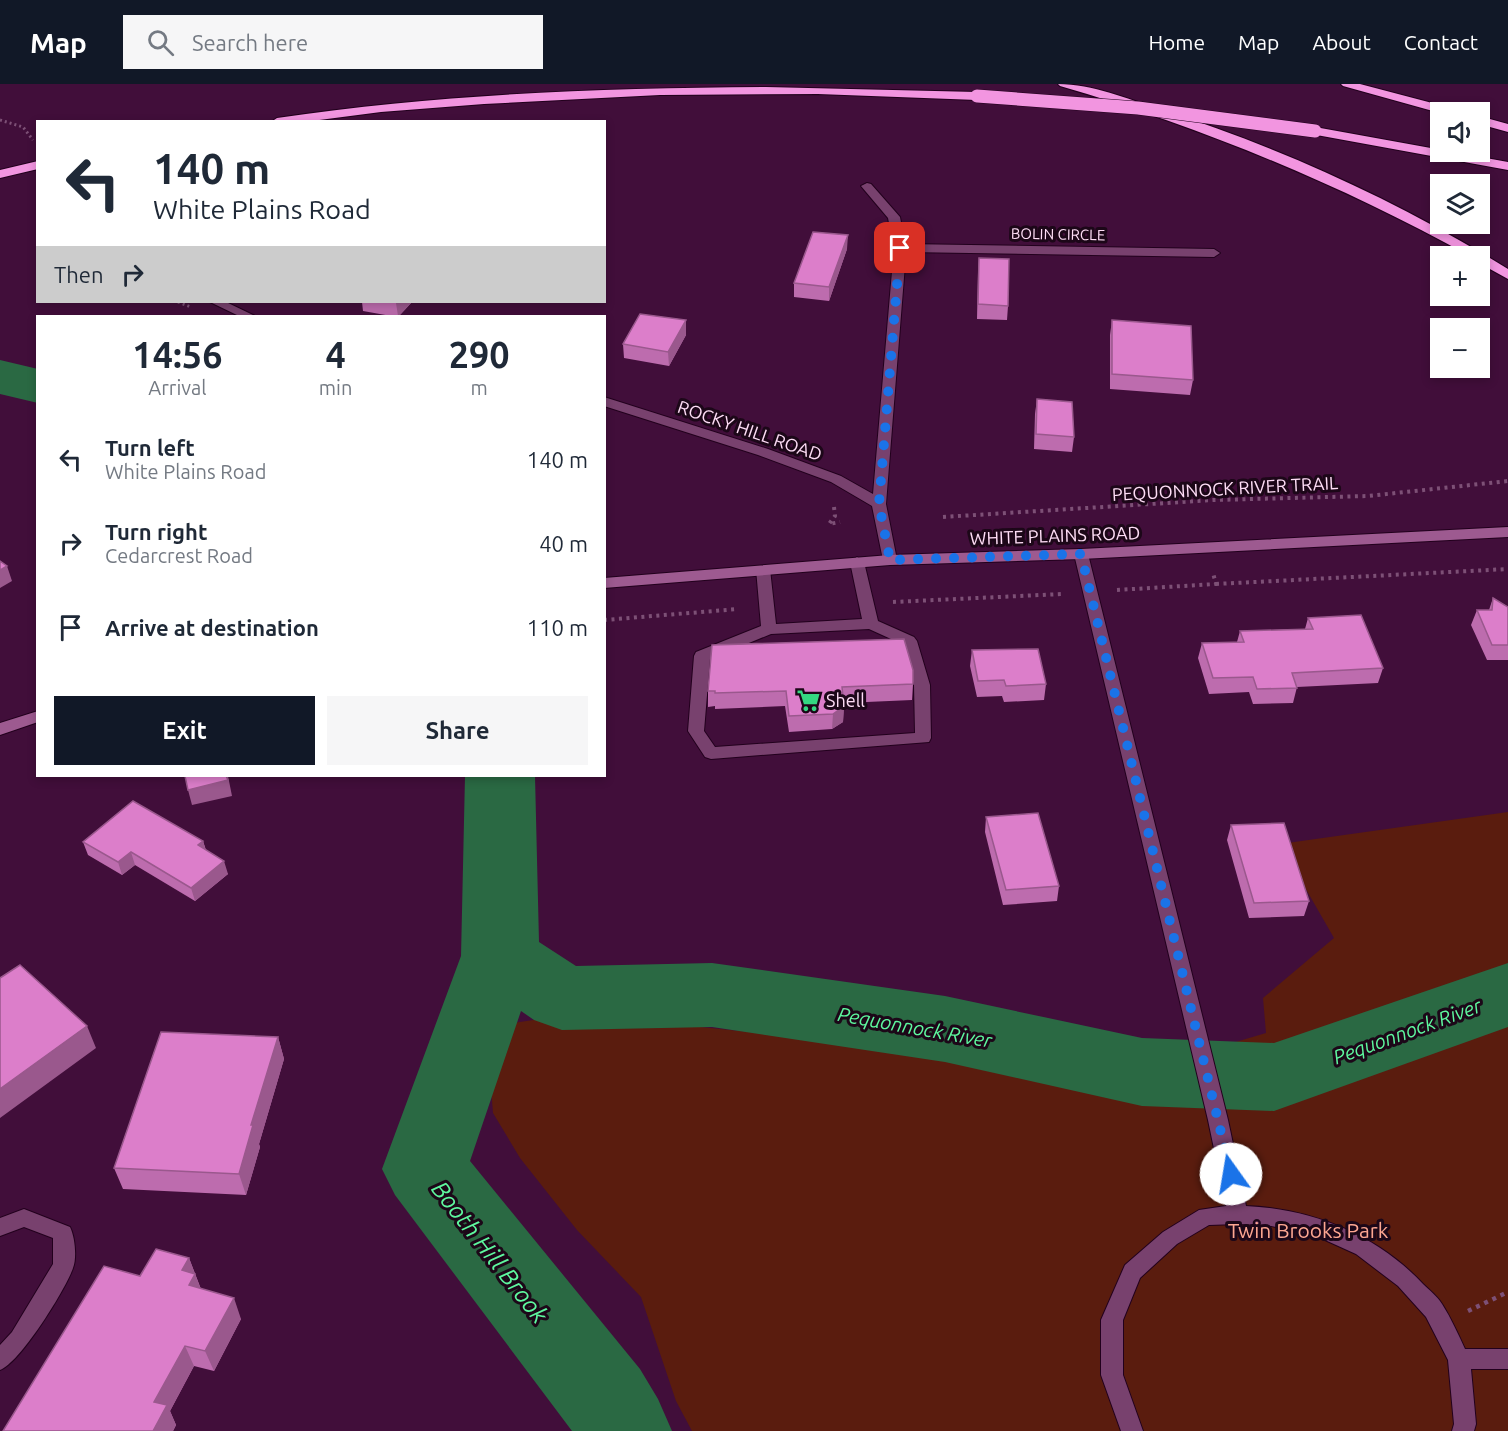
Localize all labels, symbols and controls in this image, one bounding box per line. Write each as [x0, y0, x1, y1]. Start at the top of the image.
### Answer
search box [123, 15, 543, 69]
icon: search [144, 26, 177, 59]
text: Map [30, 27, 87, 58]
text: Search here [192, 30, 308, 55]
text: Home [1148, 30, 1205, 54]
text: Map [1238, 30, 1279, 54]
text: About [1312, 30, 1371, 54]
text: Contact [1404, 30, 1478, 54]
map controls [1430, 102, 1490, 378]
button: sound [1430, 102, 1490, 162]
icon: left [54, 144, 132, 222]
text: 140 m [153, 145, 270, 192]
button: layers [1430, 174, 1490, 234]
text: White Plains Road [153, 194, 371, 224]
pin [874, 222, 925, 273]
street label: BOLIN CIRCLE [1011, 225, 1105, 243]
icon: arrive [883, 231, 916, 264]
button: + [1430, 246, 1490, 306]
icon: right [116, 258, 149, 291]
text: Then [54, 262, 104, 287]
button: − [1430, 318, 1490, 378]
text: 14:56 [132, 334, 222, 375]
text: 4 [325, 334, 346, 375]
text: 290 [449, 334, 510, 375]
text: Arrival [148, 376, 207, 399]
text: min [319, 376, 352, 399]
text: m [471, 376, 488, 399]
street label: ROCKY HILL ROAD [675, 396, 825, 464]
text: Turn left [105, 435, 195, 460]
icon: left [54, 443, 87, 476]
text: 140 m [527, 447, 588, 472]
text: White Plains Road [105, 460, 266, 483]
street label: PEQUONNOCK RIVER TRAIL [1111, 472, 1339, 505]
text: Turn right [105, 519, 207, 544]
street label: WHITE PLAINS ROAD [969, 522, 1141, 548]
icon: right [54, 527, 87, 560]
text: 40 m [539, 531, 588, 556]
text: Cedarcrest Road [105, 544, 253, 567]
icon: arrive [54, 611, 87, 644]
text: Arrive at destination [105, 615, 319, 640]
text: 110 m [527, 615, 588, 640]
supermarket icon: Shell [795, 687, 821, 713]
place label: Shell [826, 690, 865, 710]
button: Exit [54, 696, 315, 765]
button: Share [327, 696, 588, 765]
water label: Pequonnock River [1330, 993, 1486, 1069]
water label: Pequonnock River [836, 1002, 995, 1052]
position arrow [1199, 1142, 1263, 1206]
water label: Booth Hill Brook [426, 1176, 554, 1329]
park label: Twin Brooks Park [1228, 1218, 1389, 1242]

